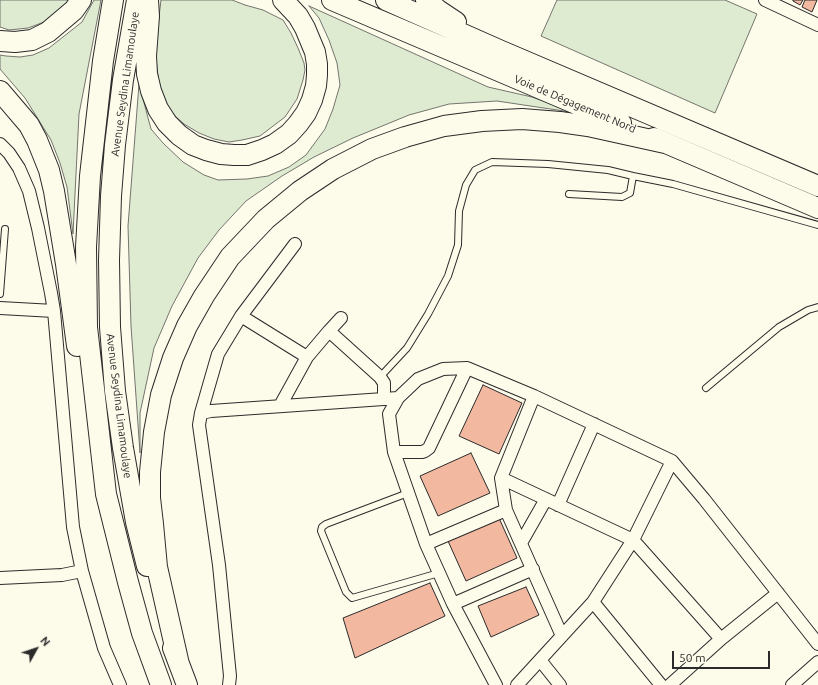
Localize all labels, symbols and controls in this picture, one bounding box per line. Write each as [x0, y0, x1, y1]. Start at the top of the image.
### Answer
street label: Avenue Seydina Limamoulaye [108, 11, 142, 157]
street label: Voie de Dégagement Nord [512, 72, 638, 136]
street label: Avenue Seydina Limamoulaye [104, 333, 134, 479]
north arrow [16, 629, 56, 669]
text: N [38, 634, 52, 648]
scale bar [674, 643, 772, 669]
text: 50 m [679, 651, 706, 664]

